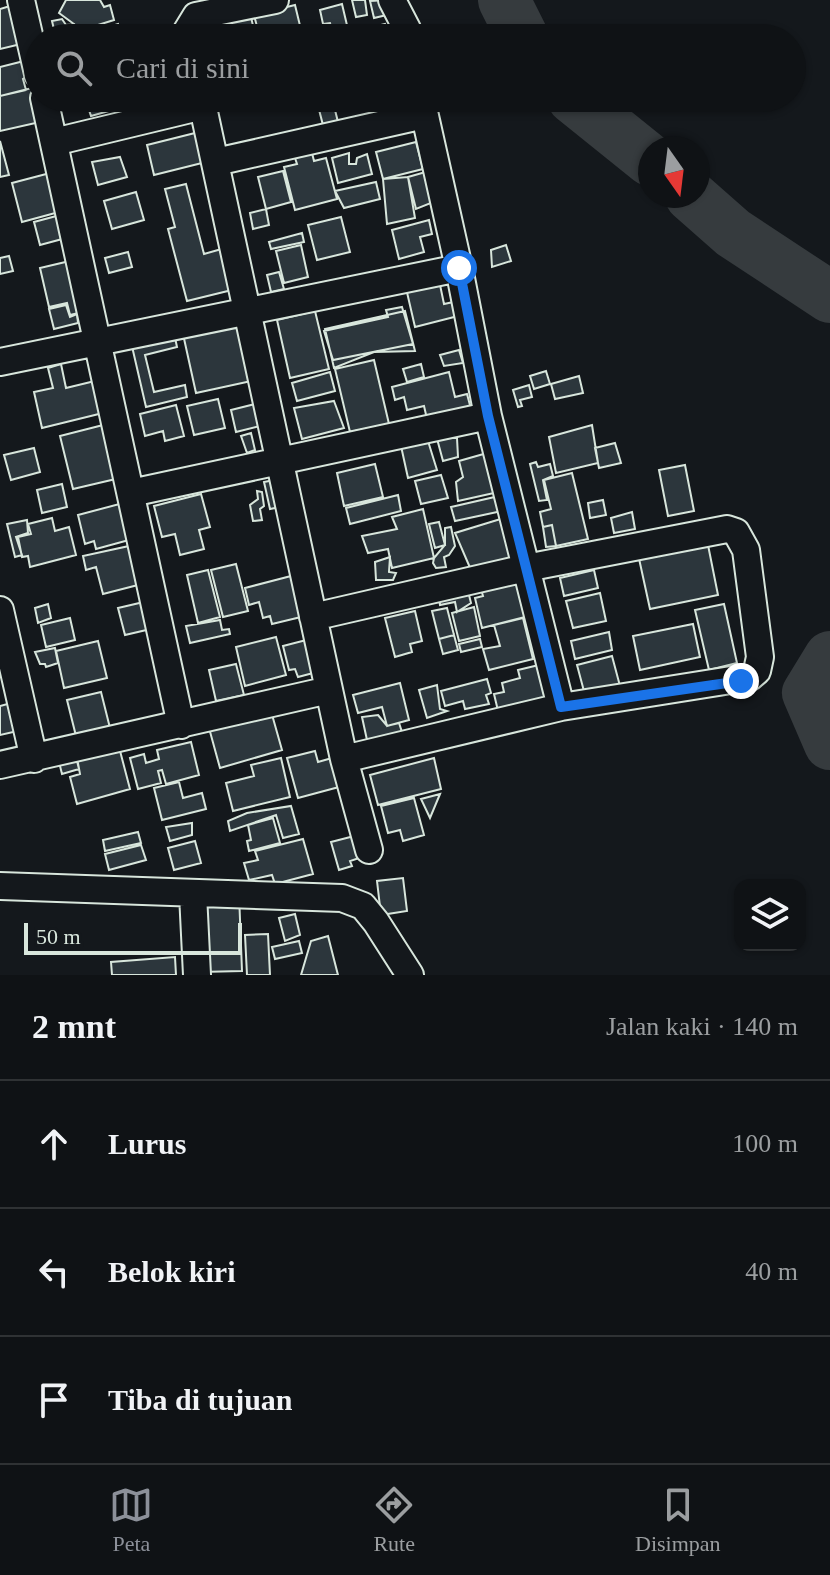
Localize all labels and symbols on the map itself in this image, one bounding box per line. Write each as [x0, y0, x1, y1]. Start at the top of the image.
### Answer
north arrow [638, 136, 710, 208]
route start [441, 250, 477, 286]
route end [723, 663, 759, 699]
scale bar [24, 919, 242, 955]

